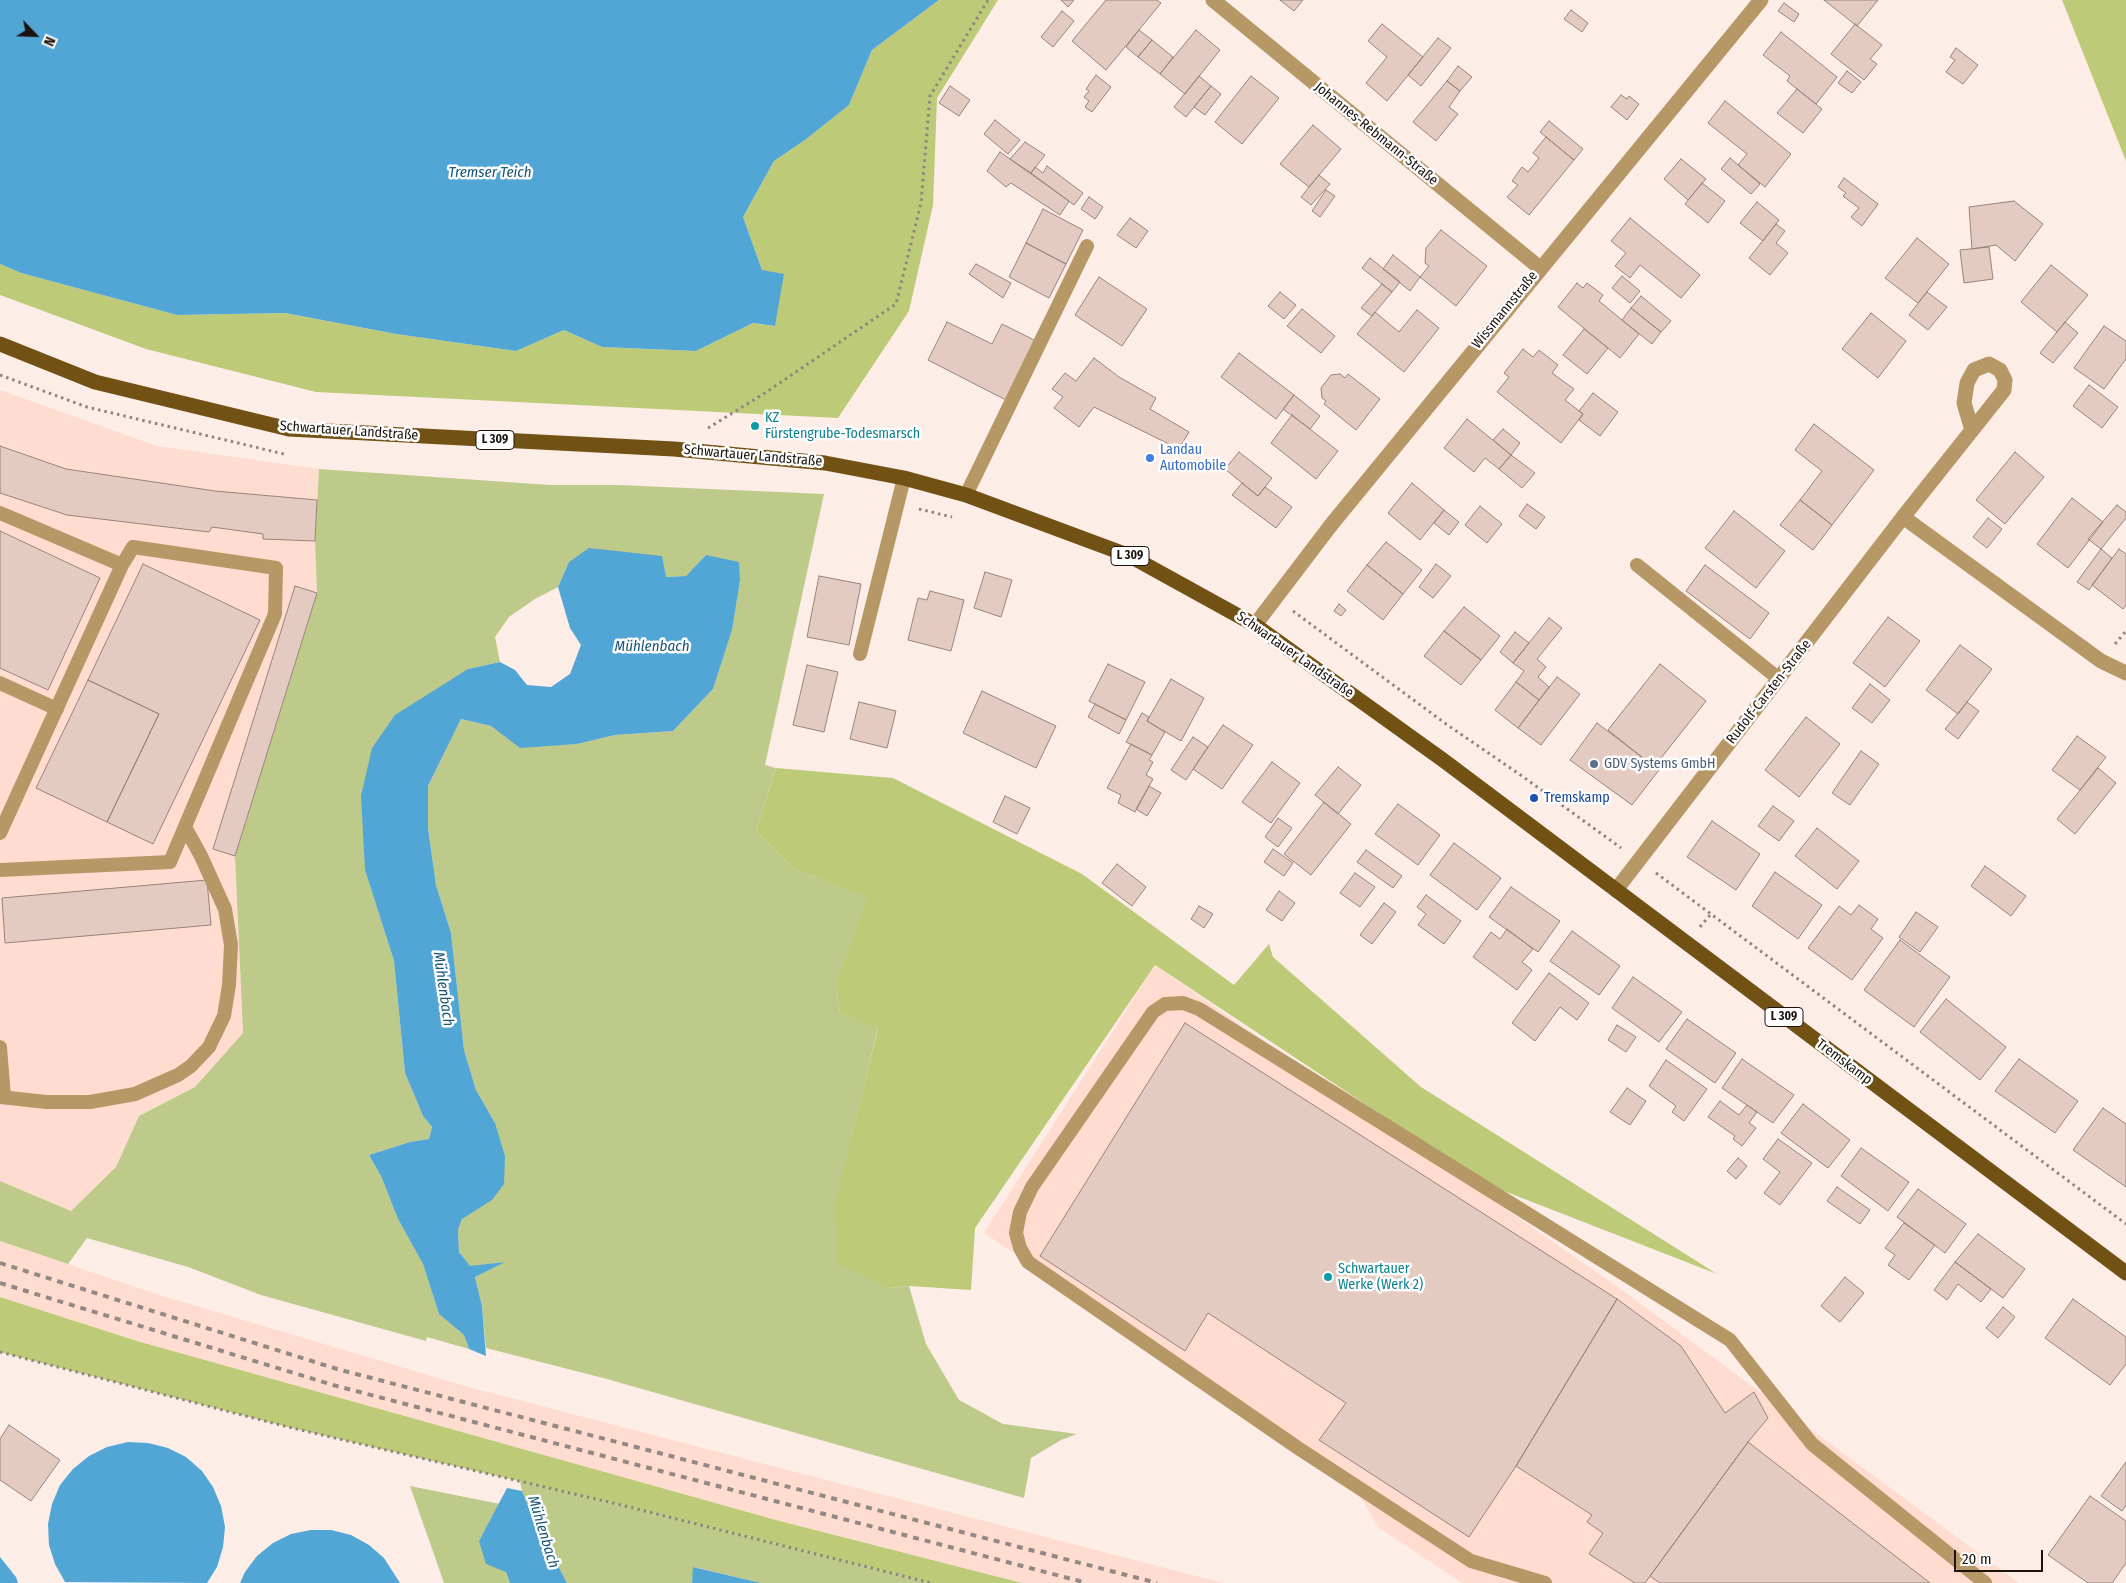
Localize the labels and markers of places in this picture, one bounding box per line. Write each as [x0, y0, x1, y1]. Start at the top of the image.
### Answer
place label: KZ Fürstengrube-Todesmarsch [765, 410, 920, 442]
marker: KZ Fürstengrube-Todesmarsch [749, 420, 761, 432]
place label: Landau Automobile [1160, 442, 1226, 474]
marker: Landau Automobile [1144, 452, 1156, 464]
place label: GDV Systems GmbH [1604, 756, 1715, 772]
marker: GDV Systems GmbH [1588, 758, 1600, 770]
place label: Tremskamp [1544, 790, 1610, 806]
marker: Tremskamp [1528, 792, 1540, 804]
place label: Schwartauer Werke (Werk 2) [1338, 1261, 1423, 1294]
marker: Schwartauer Werke (Werk 2) [1322, 1271, 1334, 1283]

